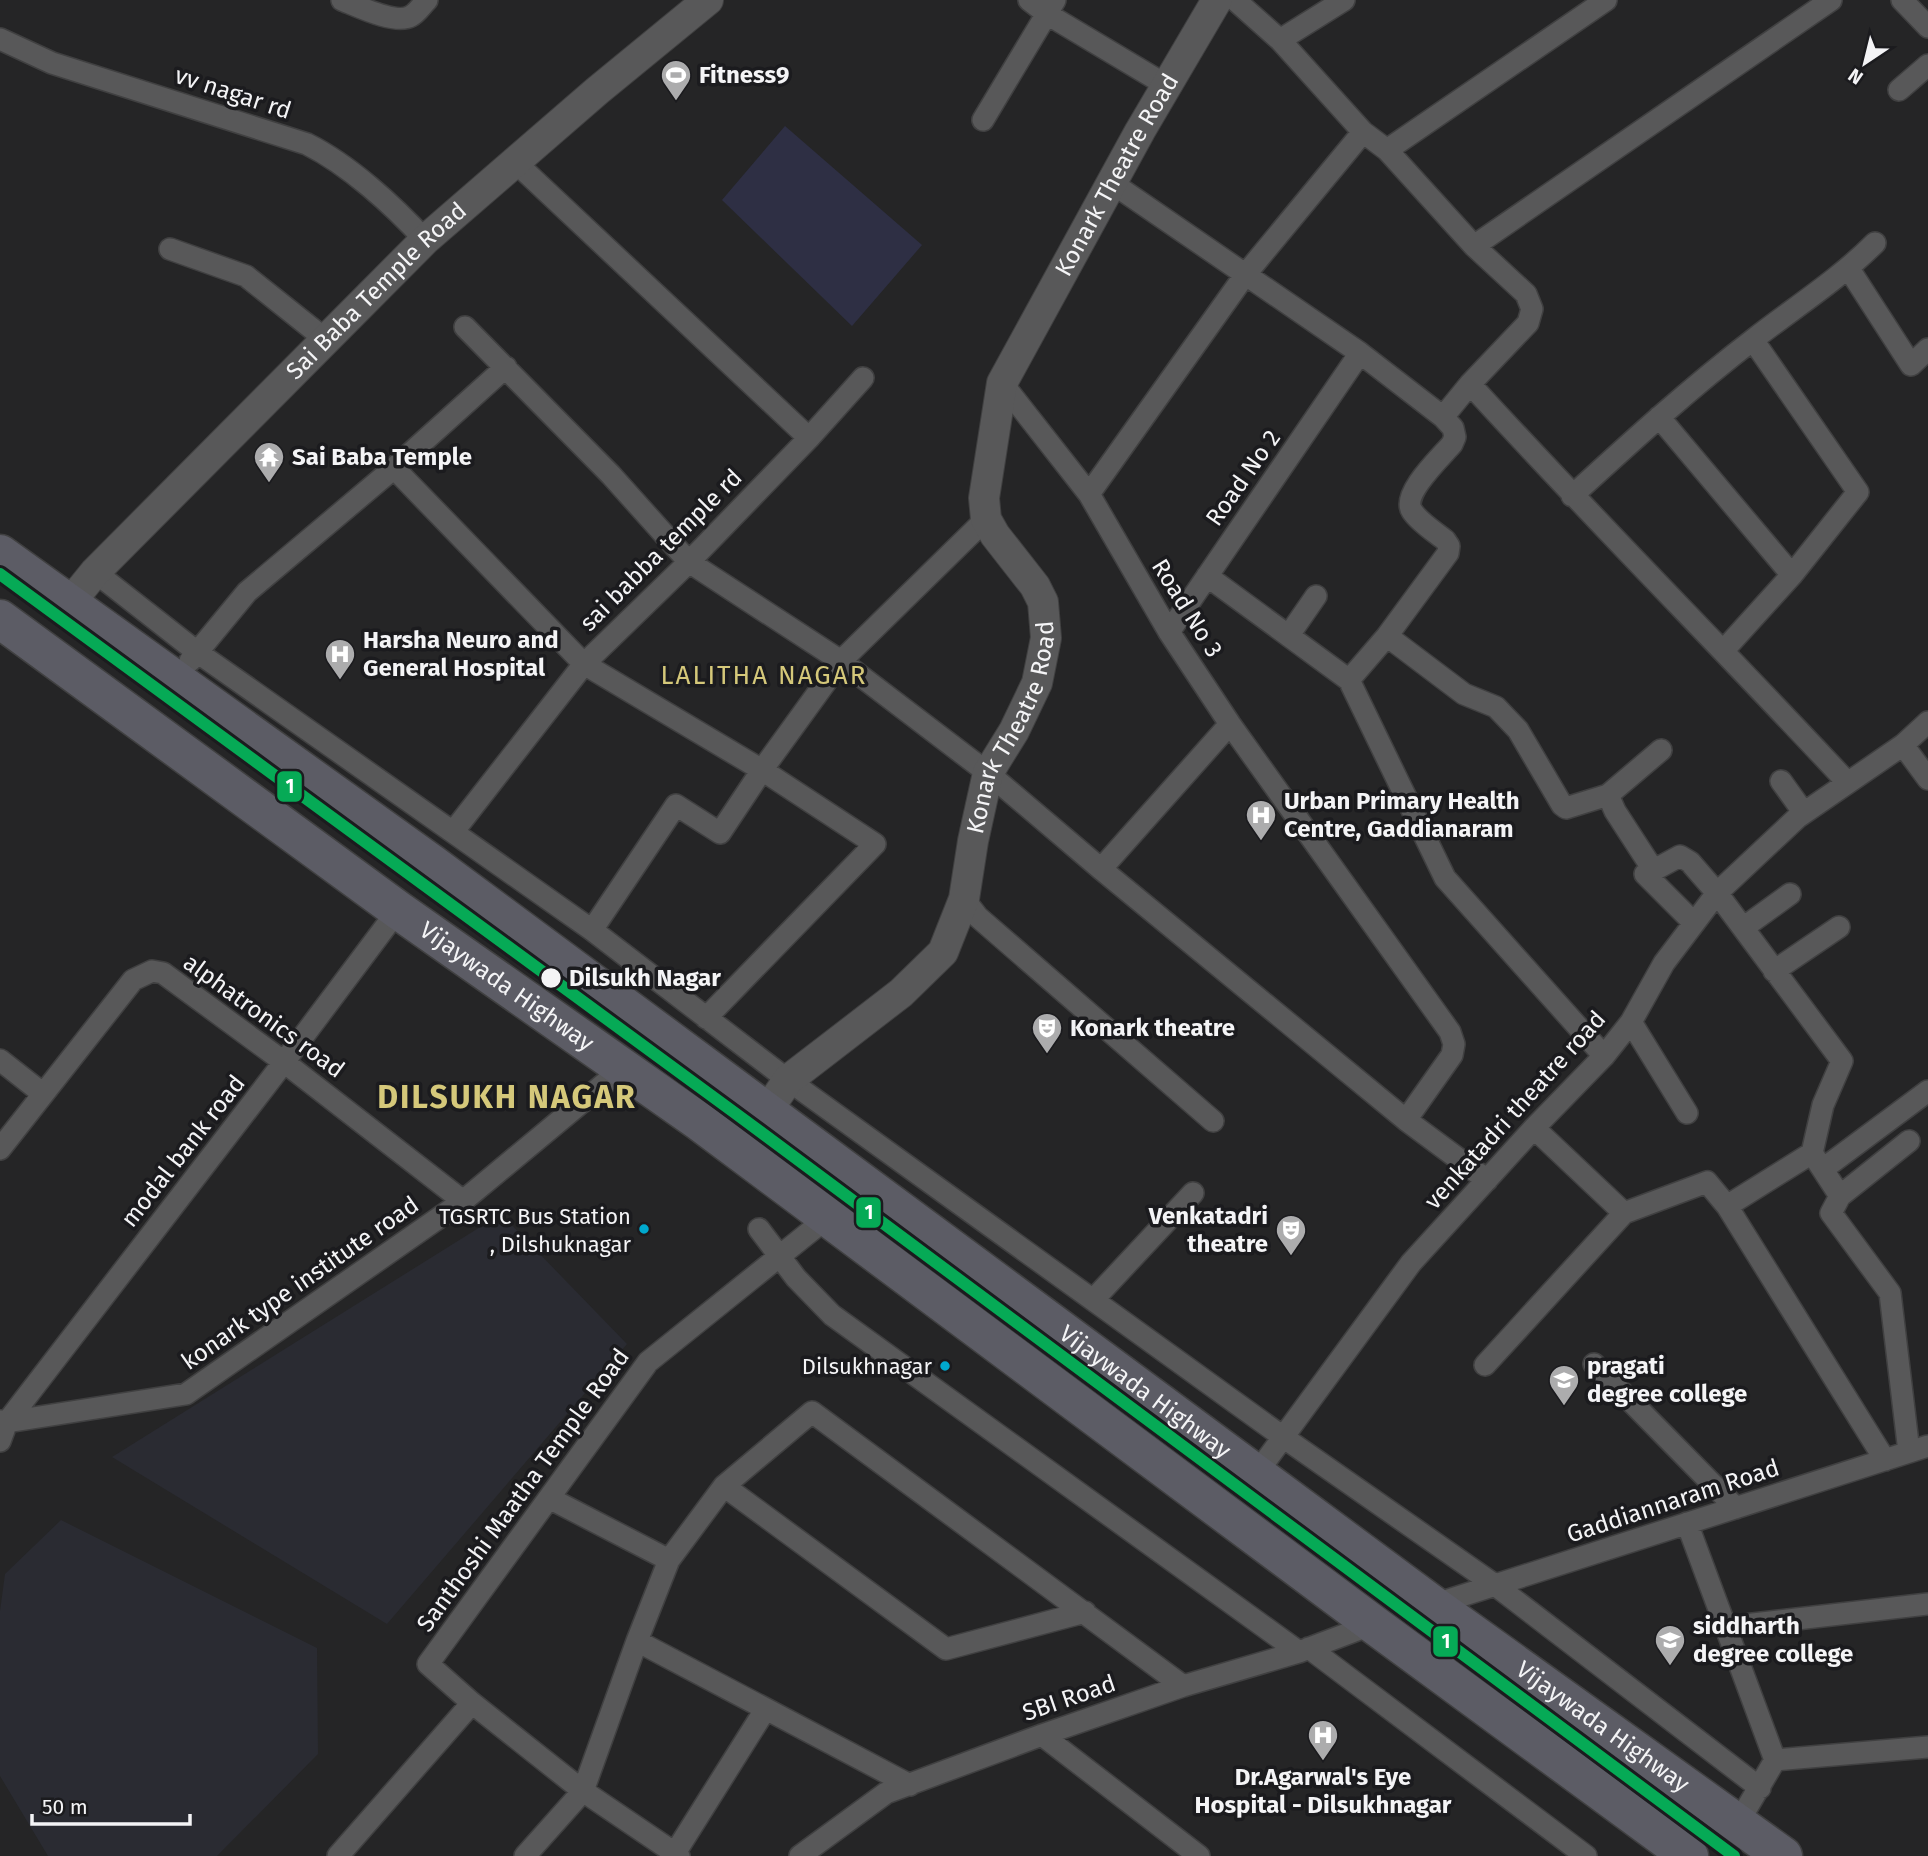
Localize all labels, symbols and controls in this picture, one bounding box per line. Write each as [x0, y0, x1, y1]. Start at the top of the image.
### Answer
north arrow [1830, 28, 1900, 98]
sports icon: Fitness9 [659, 58, 693, 102]
street label: vv nagar rd [171, 61, 295, 125]
place label: Fitness9 [699, 61, 789, 89]
text: N [1844, 63, 1867, 90]
street label: Konark Theatre Road [1049, 69, 1185, 281]
street label: Sai Baba Temple Road [280, 196, 472, 385]
street label: Road No 2 [1200, 425, 1286, 531]
temple icon: Sai Baba Temple [252, 440, 286, 484]
place label: Sai Baba Temple [292, 443, 472, 471]
street label: sai babba temple rd [574, 463, 748, 637]
street label: Road No 3 [1146, 554, 1228, 662]
street label: Konark Theatre Road [961, 620, 1060, 836]
place label: Harsha Neuro and General Hospital [363, 626, 559, 682]
hospital icon: Harsha Neuro and General Hospital [323, 637, 357, 681]
district label: LALITHA NAGAR [661, 660, 867, 691]
line badge: 1 [276, 770, 303, 803]
text: 1 [286, 775, 294, 798]
place label: Urban Primary Health Centre, Gaddianaram [1284, 787, 1520, 843]
hospital icon: Urban Primary Health Centre, Gaddianaram [1244, 798, 1278, 842]
street label: Vijaywada Highway [414, 916, 599, 1057]
street label: alphatronics road [178, 948, 350, 1084]
place label: Dilsukh Nagar [569, 964, 721, 992]
marker: Dilsukh Nagar [539, 966, 563, 990]
street label: venkatadri theatre road [1419, 1005, 1611, 1215]
theatre icon: Konark theatre [1030, 1011, 1064, 1055]
place label: Konark theatre [1070, 1014, 1235, 1042]
street label: modal bank road [115, 1070, 251, 1232]
district label: DILSUKH NAGAR [377, 1078, 637, 1116]
street label: konark type institute road [176, 1190, 424, 1376]
line badge: 1 [855, 1196, 882, 1229]
text: 1 [865, 1201, 873, 1224]
place label: Venkatadri theatre [1148, 1202, 1268, 1258]
place label: TGSRTC Bus Station , Dilshuknagar [439, 1203, 631, 1258]
theatre icon: Venkatadri theatre [1274, 1213, 1308, 1257]
marker: TGSRTC Bus Station , Dilshuknagar [637, 1222, 651, 1236]
street label: Vijaywada Highway [1054, 1319, 1237, 1465]
street label: Santhoshi Maatha Temple Road [411, 1343, 635, 1637]
place label: pragati degree college [1587, 1352, 1747, 1408]
place label: Dilsukhnagar [802, 1353, 932, 1380]
marker: Dilsukhnagar [938, 1359, 952, 1373]
school or university icon: pragati degree college [1547, 1363, 1581, 1407]
street label: Gaddiannaram Road [1563, 1453, 1783, 1549]
place label: siddharth degree college [1693, 1612, 1853, 1668]
school or university icon: siddharth degree college [1653, 1623, 1687, 1667]
line badge: 1 [1432, 1625, 1459, 1658]
text: 1 [1442, 1630, 1450, 1653]
street label: Vijaywada Highway [1511, 1655, 1695, 1798]
street label: SBI Road [1019, 1669, 1119, 1727]
hospital icon: Dr.Agarwal's Eye Hospital - Dilsukhnagar [1306, 1718, 1340, 1762]
place label: Dr.Agarwal's Eye Hospital - Dilsukhnagar [1195, 1763, 1452, 1819]
scale bar [32, 1783, 189, 1827]
text: 50 m [42, 1794, 88, 1820]

